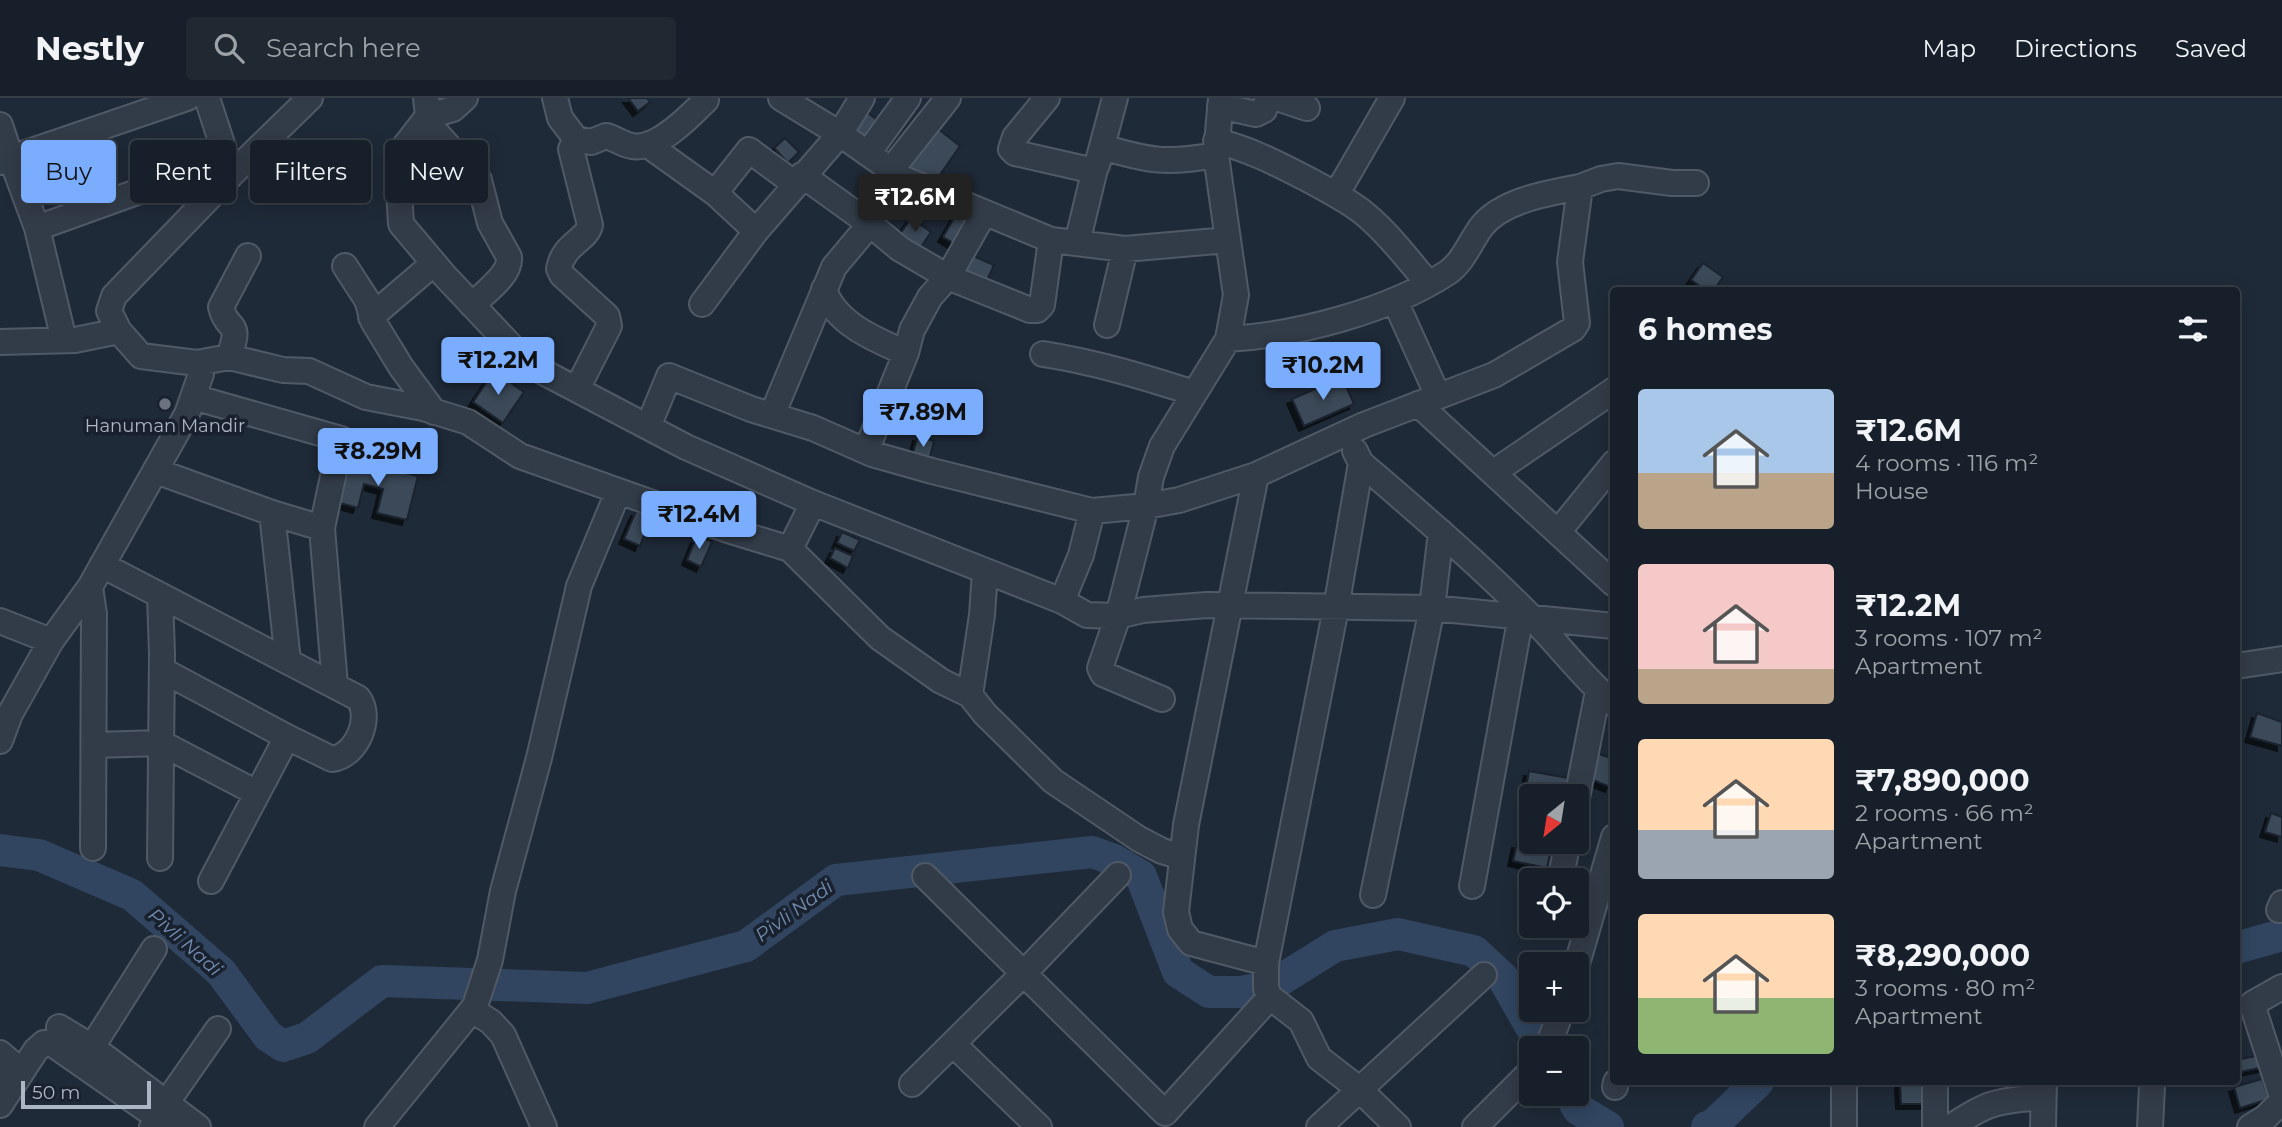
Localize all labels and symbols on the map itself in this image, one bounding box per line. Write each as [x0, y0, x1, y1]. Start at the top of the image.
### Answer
pin: ₹12.6M [858, 174, 972, 234]
pin: ₹12.2M [441, 338, 555, 397]
pin: ₹10.2M [1266, 342, 1380, 402]
pin: ₹7.89M [866, 390, 980, 449]
marker: Hanuman Mandir [157, 396, 173, 412]
place label: Hanuman Mandir [85, 415, 245, 437]
pin: ₹8.29M [321, 428, 435, 488]
pin: ₹12.4M [642, 491, 756, 551]
north arrow [1519, 784, 1589, 854]
water label: Pivli Nadi [751, 875, 838, 947]
water label: Pivli Nadi [144, 903, 227, 981]
scale bar [21, 1078, 150, 1110]

